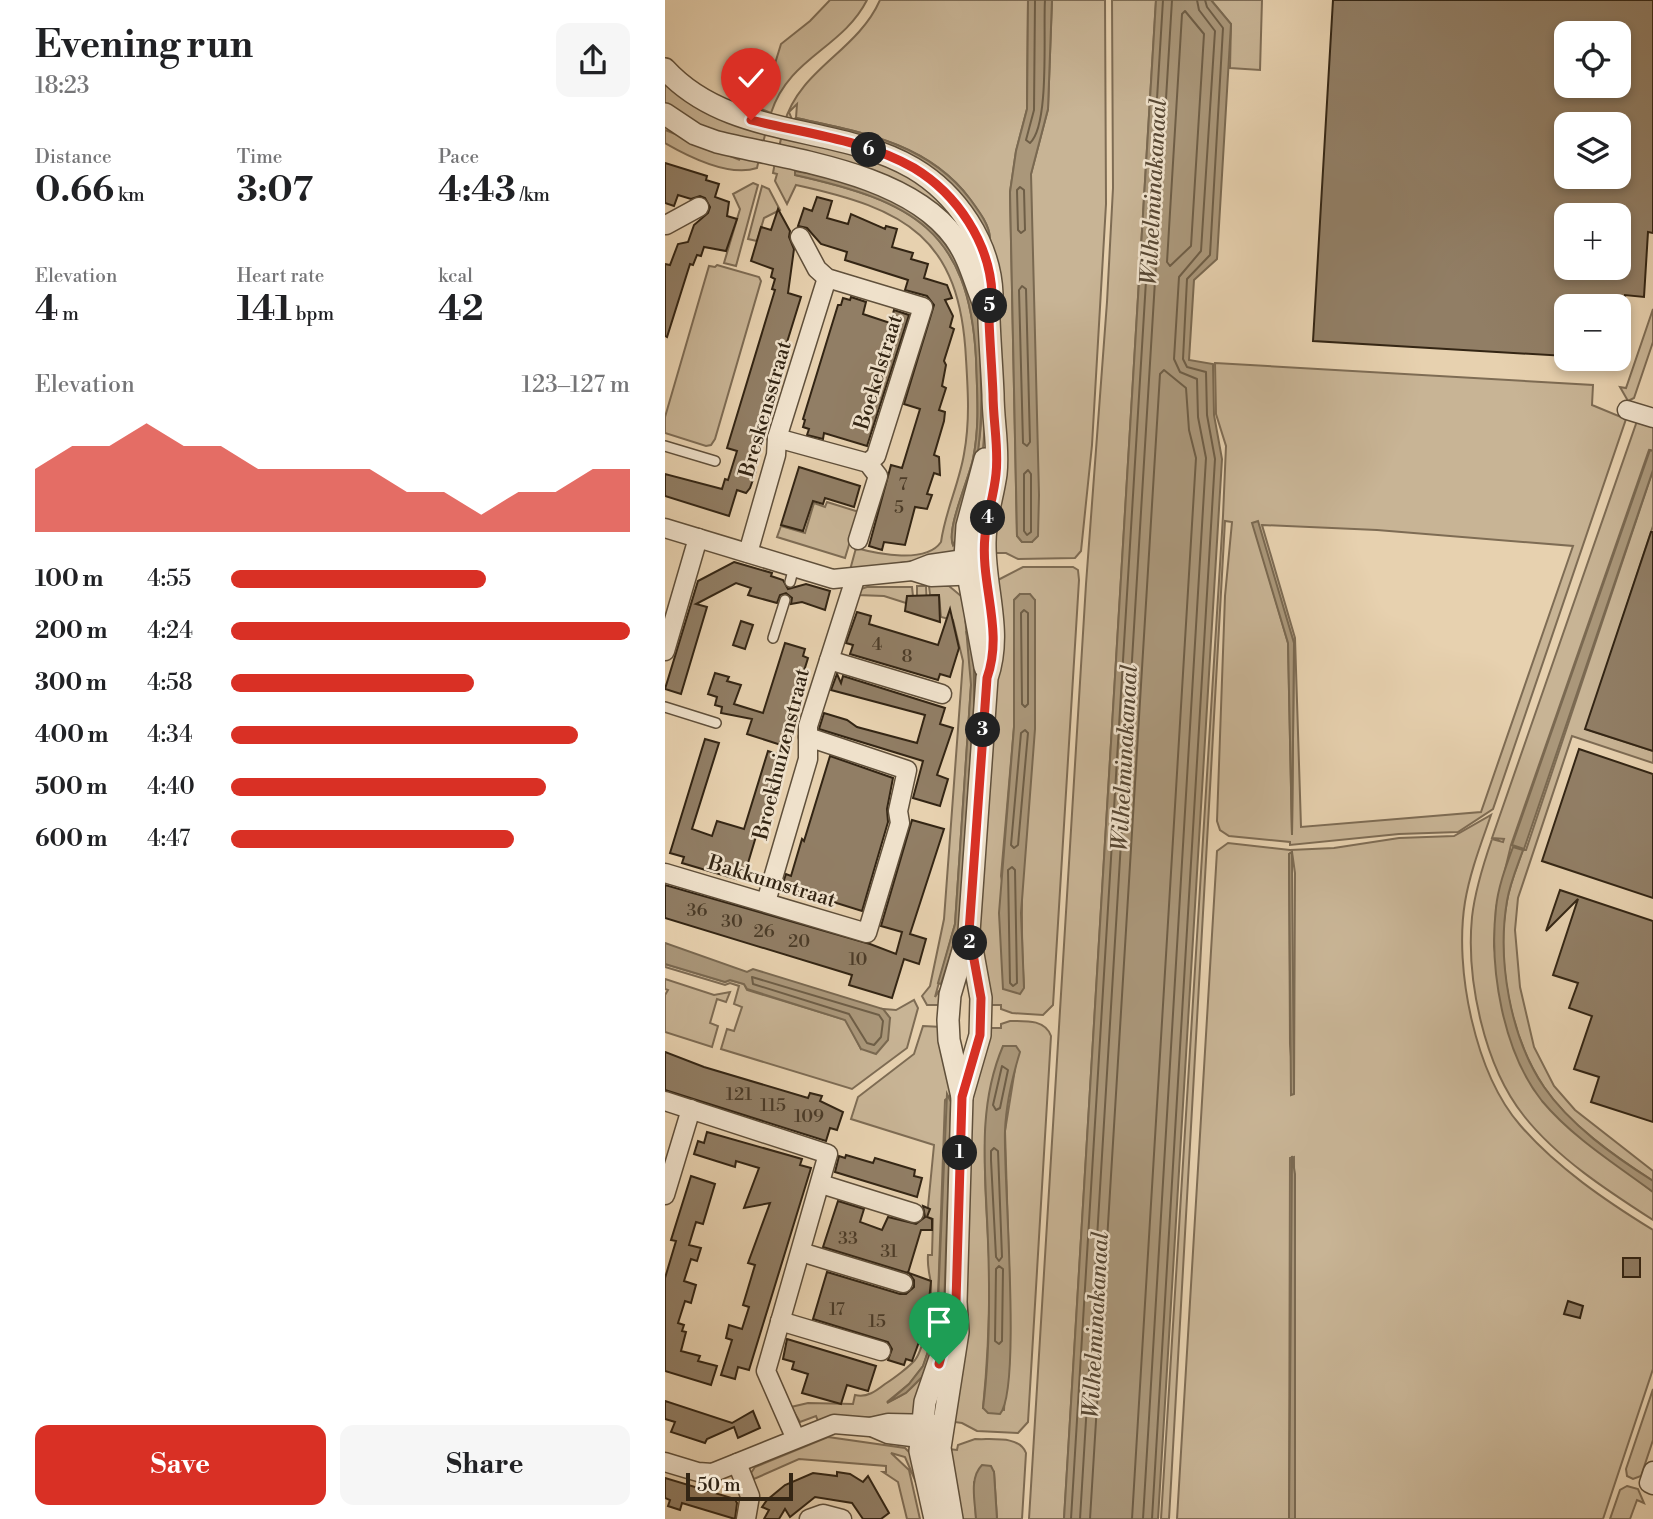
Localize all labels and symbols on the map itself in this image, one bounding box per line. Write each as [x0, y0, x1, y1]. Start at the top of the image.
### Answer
pin [721, 48, 781, 120]
water label: Wilhelminakanaal [1135, 97, 1173, 286]
pin: 6 [851, 132, 887, 168]
pin: 5 [973, 288, 1007, 324]
street label: Boekelstraat [849, 311, 909, 434]
street label: Breskensstraat [734, 337, 798, 482]
house number: 7 [898, 473, 908, 496]
house number: 5 [894, 496, 904, 519]
pin: 4 [971, 500, 1005, 536]
house number: 4 [872, 633, 883, 656]
house number: 8 [901, 645, 913, 668]
water label: Wilhelminakanaal [1106, 663, 1144, 852]
street label: Broekhuizenstraat [748, 665, 816, 844]
pin: 3 [965, 712, 1001, 748]
street label: Bakkumstraat [703, 850, 840, 914]
house number: 36 [687, 899, 708, 922]
house number: 30 [721, 910, 743, 933]
house number: 26 [753, 920, 775, 943]
pin: 2 [953, 926, 987, 960]
house number: 20 [788, 930, 810, 953]
house number: 10 [848, 948, 868, 971]
house number: 121 [726, 1083, 752, 1106]
house number: 115 [760, 1094, 786, 1117]
house number: 109 [794, 1105, 824, 1128]
pin: 1 [943, 1136, 977, 1170]
house number: 33 [838, 1227, 858, 1250]
water label: Wilhelminakanaal [1077, 1230, 1115, 1419]
house number: 31 [880, 1240, 898, 1263]
pin [909, 1292, 969, 1364]
house number: 17 [829, 1298, 845, 1321]
house number: 15 [868, 1310, 886, 1333]
scale bar [686, 1470, 793, 1502]

